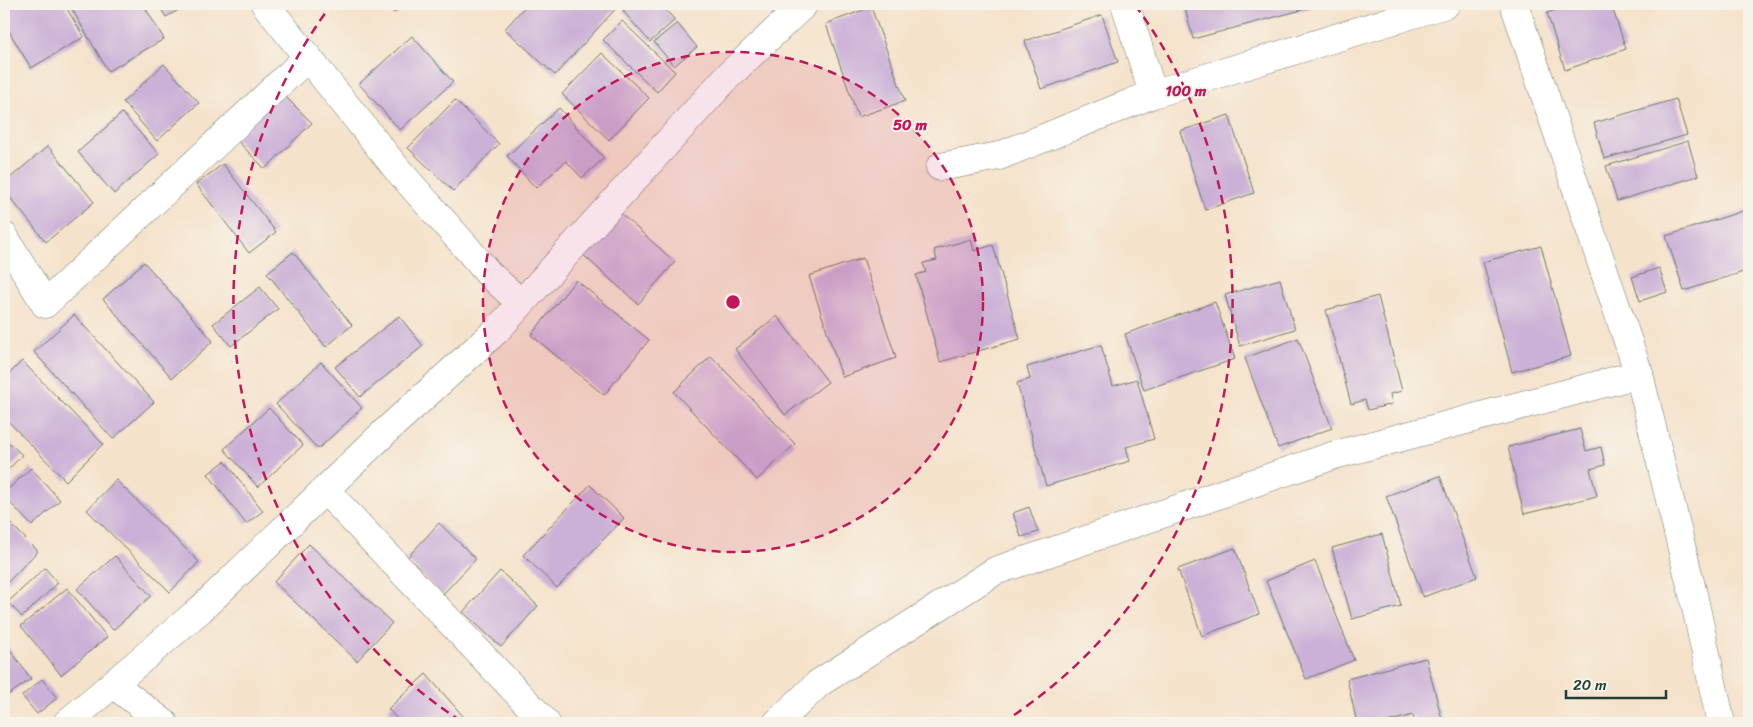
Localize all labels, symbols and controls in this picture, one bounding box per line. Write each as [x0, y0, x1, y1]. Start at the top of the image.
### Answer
text: 100 m [1166, 78, 1207, 104]
text: 50 m [893, 112, 928, 138]
centre of rings [724, 293, 742, 311]
scale bar [1566, 667, 1666, 699]
text: 20 m [1573, 672, 1607, 698]

